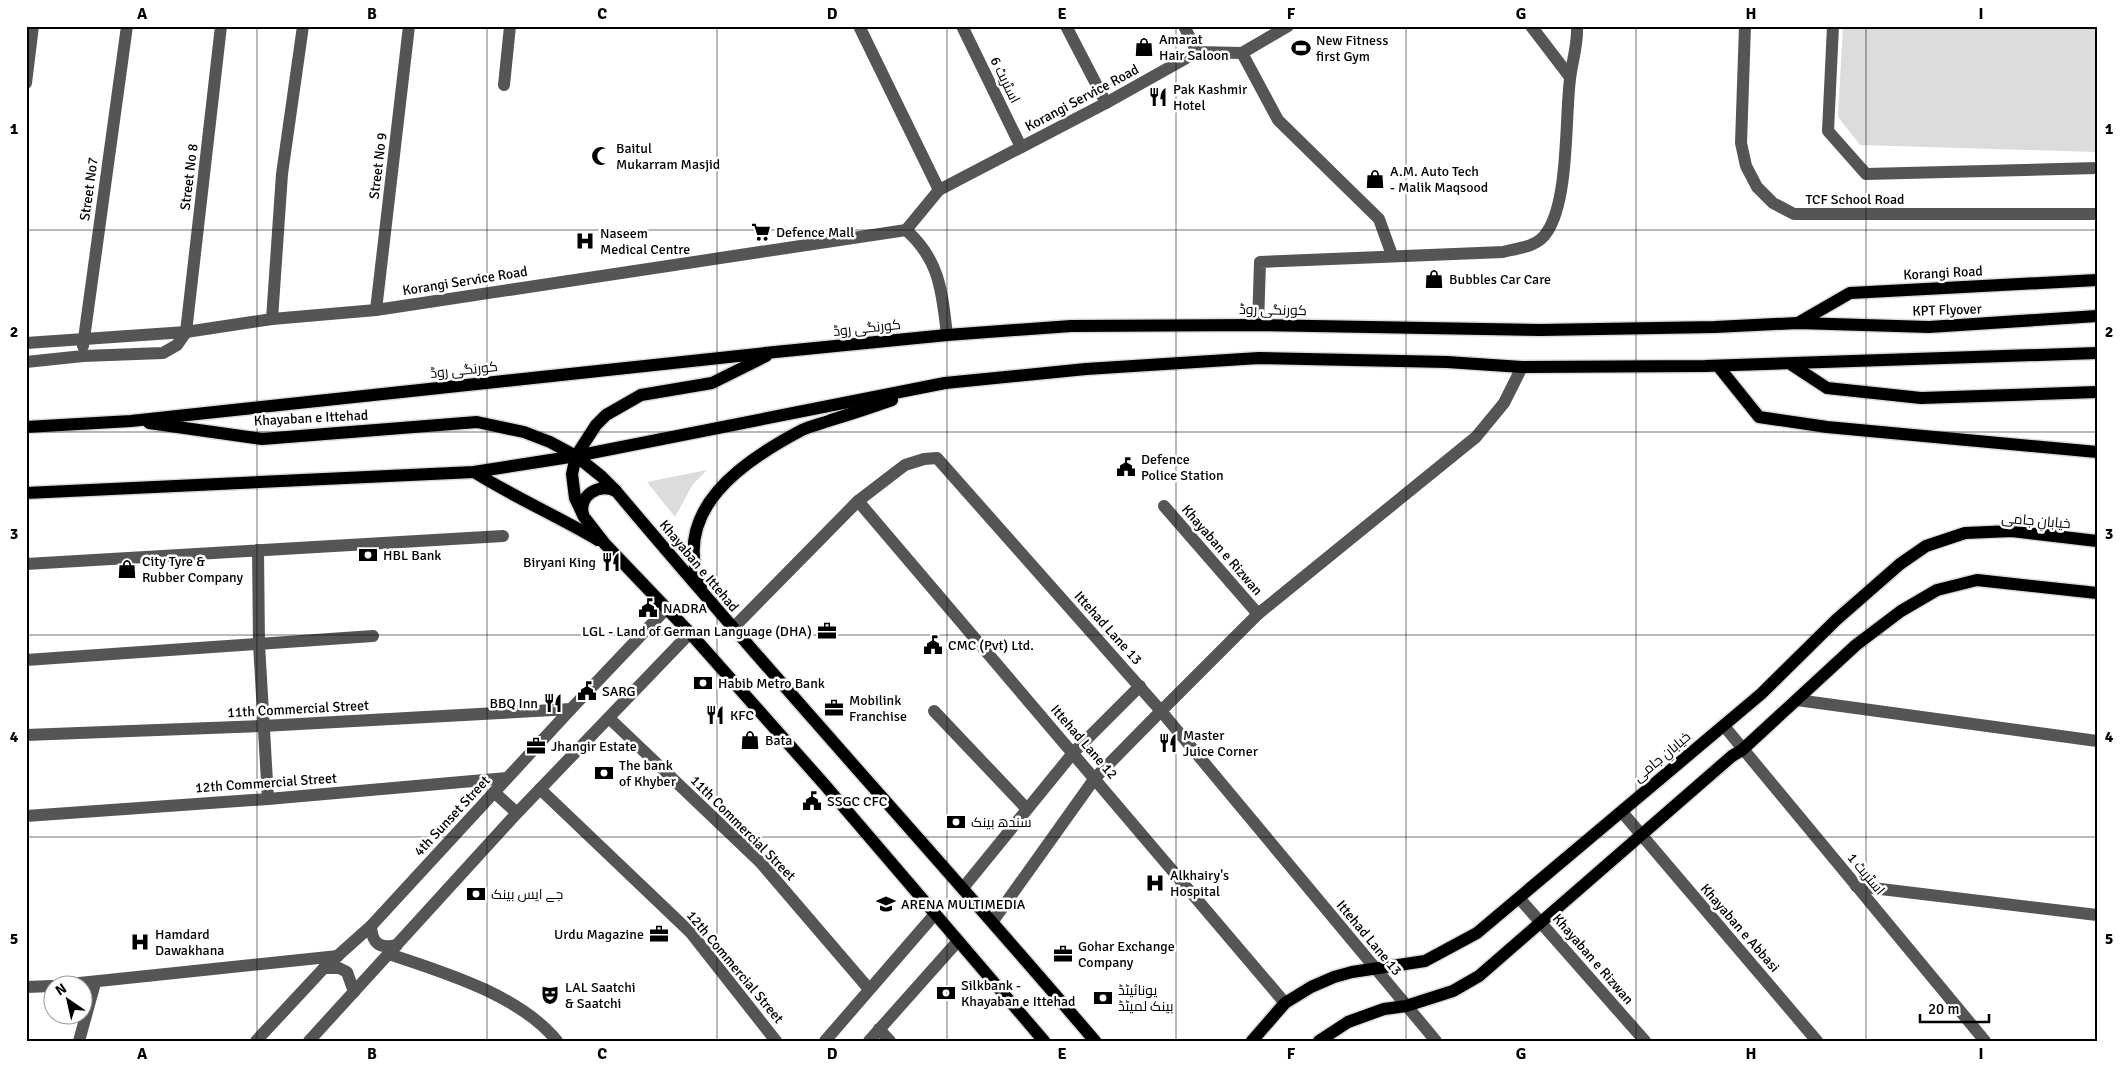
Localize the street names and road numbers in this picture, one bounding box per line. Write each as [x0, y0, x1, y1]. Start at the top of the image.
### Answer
street label: اسٹریٹ 6 [987, 54, 1023, 106]
street label: Korangi Service Road [1022, 61, 1142, 135]
street label: Street No 9 [365, 132, 391, 200]
street label: Street No 8 [176, 143, 202, 211]
street label: Street No7 [76, 156, 102, 222]
street label: TCF School Road [1805, 191, 1905, 208]
street label: Korangi Road [1903, 262, 1983, 284]
street label: Korangi Service Road [401, 263, 529, 299]
street label: KPT Flyover [1912, 300, 1983, 320]
street label: کورنگی روڈ [1239, 301, 1307, 319]
street label: کورنگی روڈ [832, 316, 902, 340]
street label: کورنگی روڈ [429, 358, 499, 382]
street label: Khayaban e Ittehad [253, 407, 369, 429]
street label: Khayaban e Rizwan [1178, 501, 1266, 599]
street label: خیابانِ جامی [2001, 510, 2071, 534]
street label: Khayaban e Ittehad [656, 517, 742, 615]
street label: Ittehad Lane 13 [1071, 588, 1145, 668]
street label: 11th Commercial Street [227, 697, 369, 721]
street label: Ittehad Lane 12 [1047, 701, 1121, 783]
street label: خیابانِ جامی [1630, 728, 1695, 787]
street label: 12th Commercial Street [195, 770, 337, 796]
street label: 4th Sunset Street [410, 772, 494, 860]
street label: 11th Commercial Street [687, 772, 799, 884]
street label: اسٹریٹ 1 [1844, 850, 1888, 898]
street label: Khayaban e Abbasi [1697, 880, 1783, 976]
street label: Ittehad Lane 13 [1333, 897, 1405, 979]
street label: 12th Commercial Street [683, 907, 787, 1027]
street label: Khayaban e Rizwan [1549, 910, 1637, 1008]

